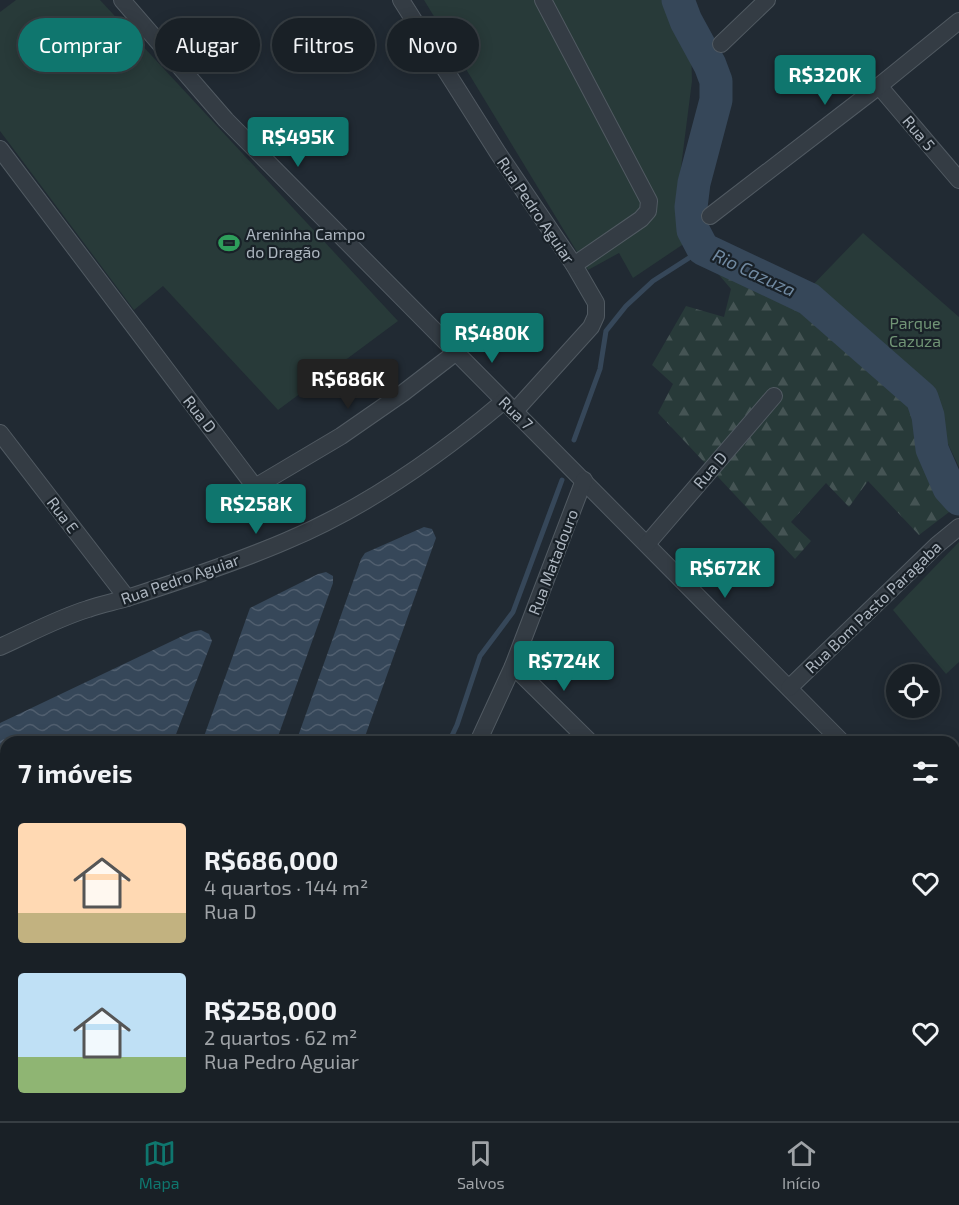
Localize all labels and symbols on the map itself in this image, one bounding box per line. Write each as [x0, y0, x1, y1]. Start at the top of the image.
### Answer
pin: R$320K [776, 55, 874, 106]
street label: Rua 5 [899, 111, 939, 154]
pin: R$495K [249, 117, 347, 168]
street label: Rua Pedro Aguiar [494, 153, 579, 267]
place label: Areninha Campo do Dragão [246, 224, 365, 261]
sports icon: Areninha Campo do Dragão [217, 231, 241, 255]
water label: Rio Cazuza [710, 243, 799, 301]
pin: R$480K [443, 313, 541, 364]
park label: Parque Cazuza [889, 313, 941, 350]
pin: R$686K [299, 359, 397, 410]
street label: Rua D [180, 391, 221, 436]
street label: Rua 7 [496, 392, 537, 433]
street label: Rua D [689, 447, 730, 492]
pin: R$258K [207, 484, 305, 535]
street label: Rua E [44, 493, 83, 537]
street label: Rua Matadouro [524, 506, 581, 617]
street label: Rua Bom Pasto Paragaba [801, 537, 945, 677]
pin: R$672K [676, 548, 774, 599]
street label: Rua Pedro Aguiar [118, 549, 242, 608]
pin: R$724K [515, 641, 613, 692]

